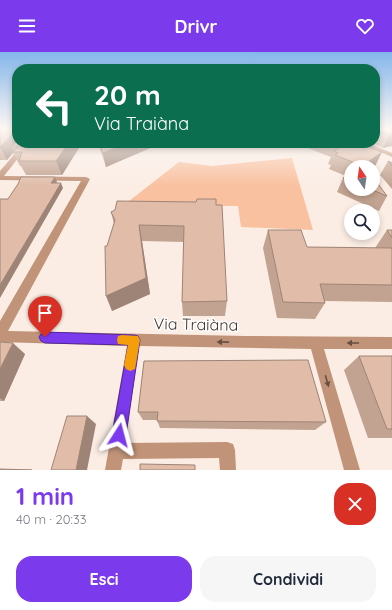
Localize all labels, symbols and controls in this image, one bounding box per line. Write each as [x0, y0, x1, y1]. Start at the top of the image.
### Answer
icon: menu [16, 15, 38, 37]
text: Drivr [175, 15, 217, 38]
icon: heart [354, 15, 376, 37]
text: 20 m [94, 77, 161, 112]
icon: left [28, 80, 80, 132]
text: Via Traiàna [94, 112, 189, 135]
north arrow [344, 160, 380, 196]
map controls [344, 160, 380, 240]
button: search [344, 204, 380, 240]
pin [28, 296, 62, 337]
icon: arrive [34, 302, 56, 324]
street label: Via Traiàna [154, 313, 238, 335]
one-way arrow [216, 339, 229, 345]
one-way arrow [346, 340, 359, 346]
one-way arrow [324, 375, 330, 387]
position arrow [98, 414, 140, 456]
text: 1 min [16, 481, 74, 511]
button: close [334, 483, 376, 525]
text: 40 m · 20:33 [16, 511, 87, 527]
button: Esci [16, 556, 192, 602]
button: Condividi [200, 556, 376, 602]

